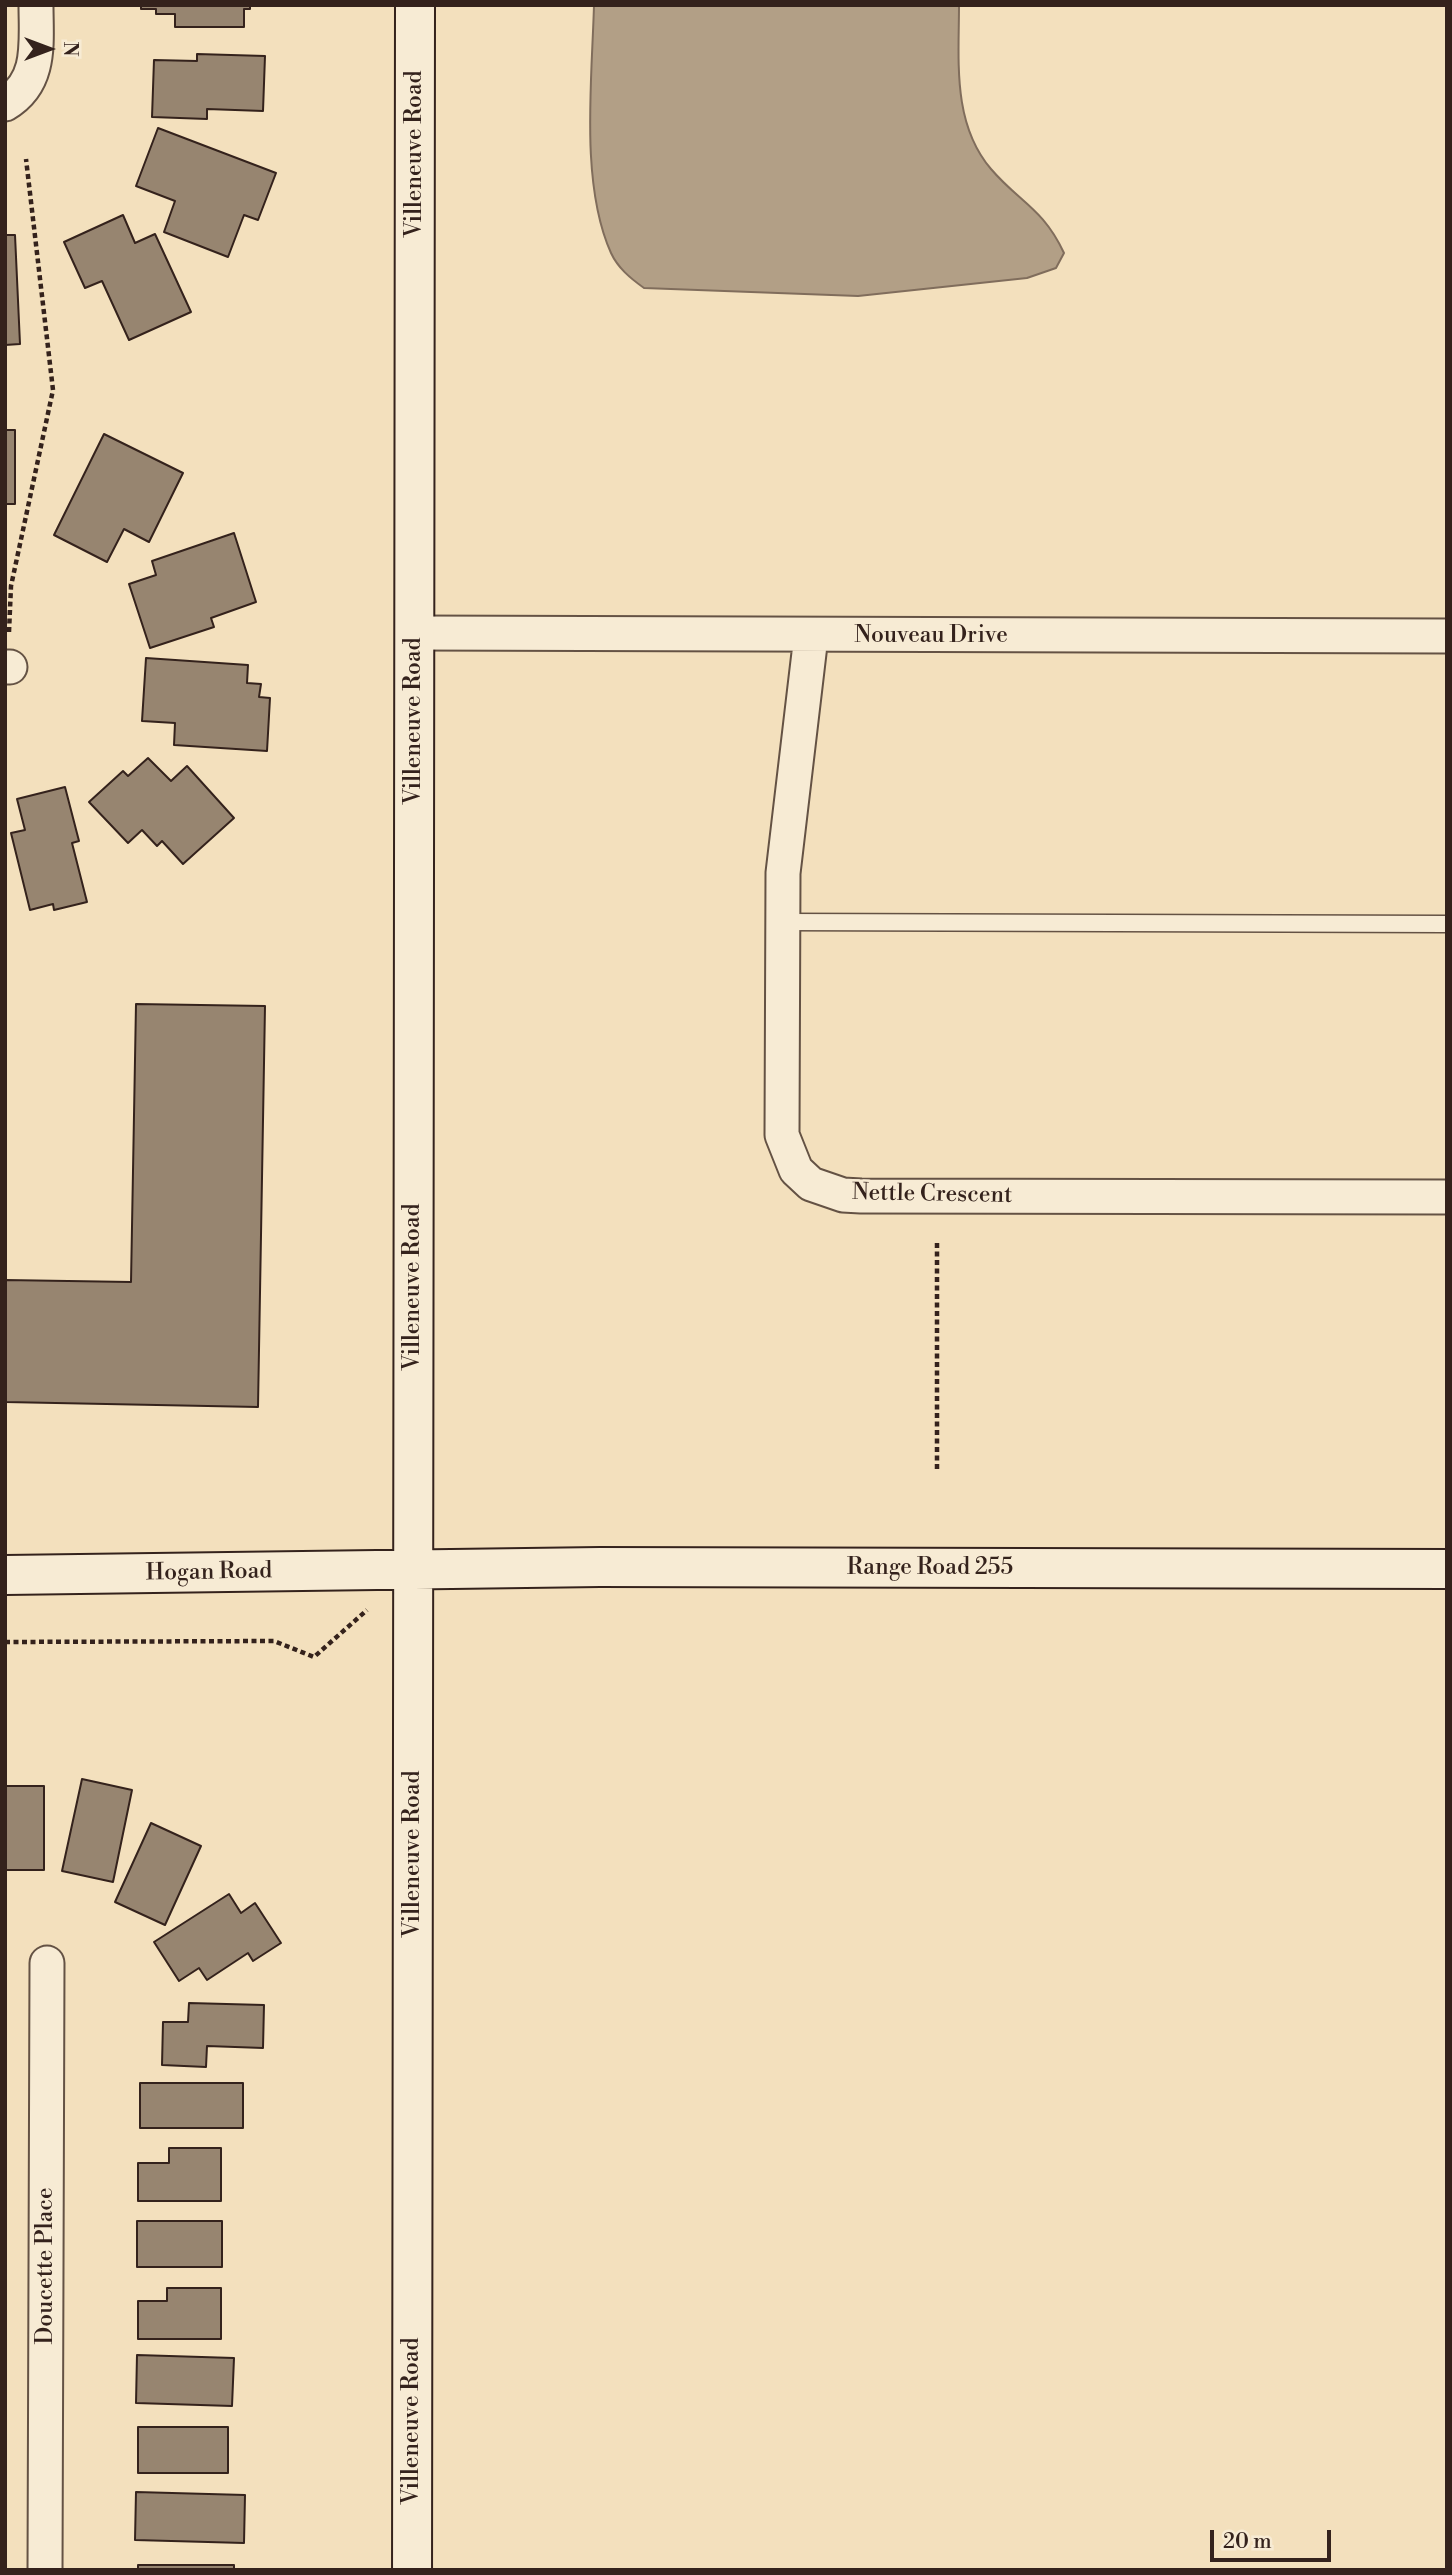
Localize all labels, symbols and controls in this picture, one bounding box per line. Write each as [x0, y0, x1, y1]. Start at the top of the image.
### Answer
north arrow [14, 14, 84, 84]
text: N [58, 41, 82, 57]
street label: Villeneuve Road [401, 70, 429, 238]
street label: Nouveau Drive [854, 622, 1008, 650]
street label: Villeneuve Road [400, 637, 428, 805]
street label: Nettle Crescent [852, 1180, 1012, 1210]
street label: Villeneuve Road [399, 1203, 427, 1371]
street label: Range Road 255 [847, 1554, 1013, 1582]
street label: Hogan Road [145, 1558, 273, 1588]
street label: Villeneuve Road [399, 1770, 427, 1938]
street label: Doucette Place [32, 2188, 60, 2344]
street label: Villeneuve Road [398, 2337, 426, 2505]
scale bar [1214, 2516, 1335, 2560]
text: 20 m [1223, 2529, 1272, 2555]

